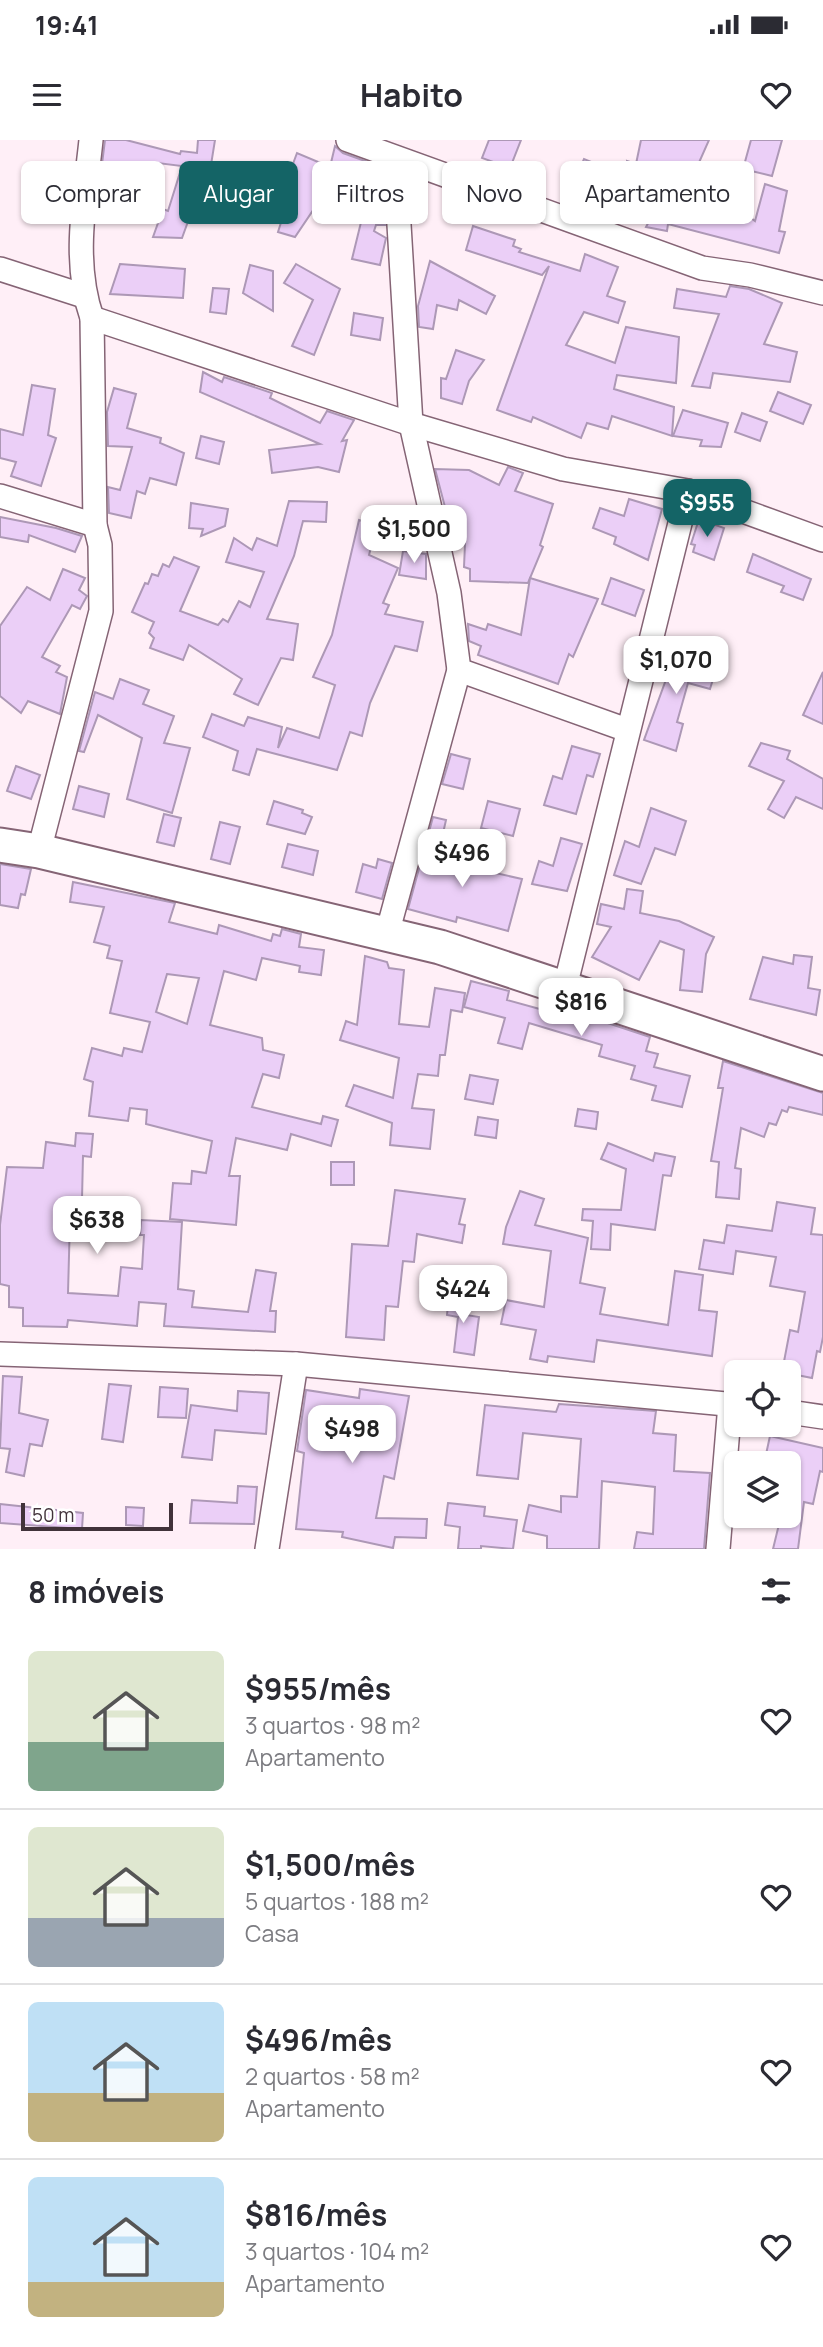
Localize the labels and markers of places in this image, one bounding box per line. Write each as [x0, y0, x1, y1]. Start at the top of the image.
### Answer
pin: $955 [666, 480, 748, 539]
pin: $1,500 [357, 506, 471, 565]
pin: $1,070 [619, 636, 733, 696]
pin: $496 [421, 830, 503, 889]
pin: $816 [540, 978, 622, 1038]
pin: $638 [56, 1196, 138, 1256]
pin: $424 [422, 1266, 504, 1325]
pin: $498 [311, 1406, 393, 1465]

